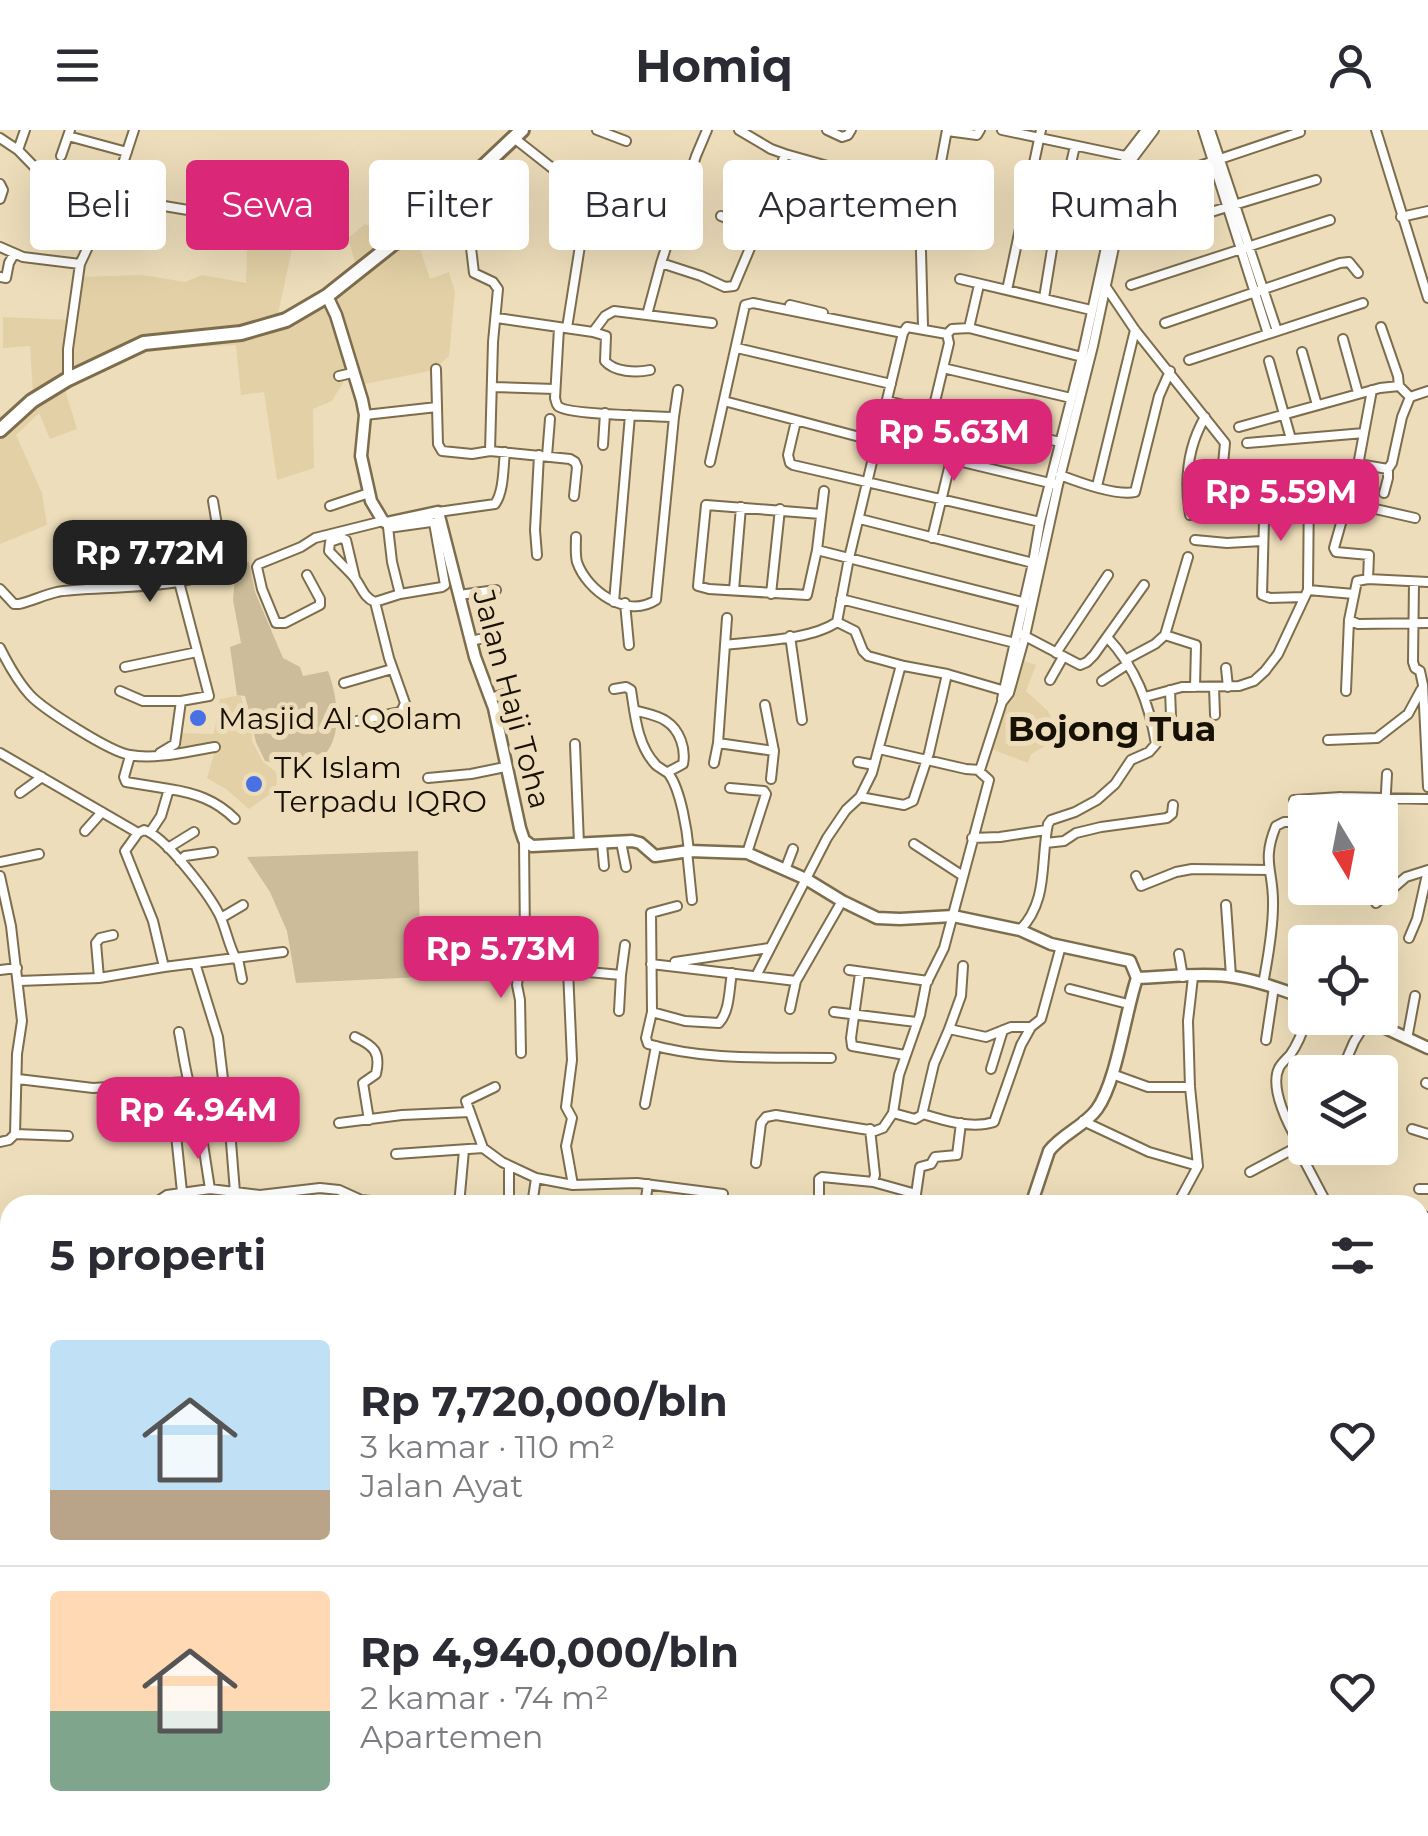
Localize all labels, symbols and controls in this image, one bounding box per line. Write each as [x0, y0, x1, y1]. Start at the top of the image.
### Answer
icon: menu [50, 38, 105, 93]
text: Homiq [635, 38, 793, 93]
icon: person [1323, 38, 1378, 93]
chip: Beli [30, 160, 166, 250]
chip: Sewa [186, 160, 349, 250]
chip: Filter [369, 160, 529, 250]
chip: Baru [549, 160, 703, 250]
chip: Apartemen [723, 160, 994, 250]
chip: Rumah [1014, 160, 1214, 250]
pin: Rp 5.63M [851, 399, 1057, 484]
text: Rp 5.63M [878, 412, 1030, 451]
pin: Rp 5.59M [1178, 459, 1384, 544]
text: Rp 5.59M [1205, 472, 1357, 511]
pin: Rp 7.72M [47, 520, 253, 605]
text: Rp 7.72M [75, 533, 225, 572]
street label: Jalan Haji Toha [465, 584, 559, 813]
place label: Masjid Al Qolam [218, 700, 463, 737]
marker: Masjid Al Qolam [187, 707, 209, 729]
district label: Bojong Tua [1008, 707, 1216, 750]
place label: TK Islam Terpadu IQRO [274, 749, 487, 820]
marker: TK Islam Terpadu IQRO [243, 773, 265, 795]
north arrow [1288, 795, 1398, 905]
map controls [1288, 795, 1398, 1165]
pin: Rp 5.73M [398, 916, 604, 1001]
button: locate [1288, 925, 1398, 1035]
text: Rp 5.73M [426, 929, 576, 968]
button: layers [1288, 1055, 1398, 1165]
pin: Rp 4.94M [95, 1077, 301, 1162]
text: Rp 4.94M [119, 1090, 277, 1129]
icon: filters [1325, 1228, 1380, 1283]
text: 5 properti [50, 1229, 266, 1281]
text: Rp 7,720,000/bln [360, 1375, 728, 1427]
icon: home [130, 1380, 250, 1500]
icon: heart [1325, 1413, 1380, 1468]
text: 3 kamar · 110 m² [360, 1427, 615, 1466]
text: Jalan Ayat [360, 1466, 523, 1505]
text: Rp 4,940,000/bln [360, 1626, 739, 1678]
icon: home [130, 1631, 250, 1751]
icon: heart [1325, 1664, 1380, 1719]
text: 2 kamar · 74 m² [360, 1678, 609, 1717]
text: Apartemen [360, 1717, 543, 1756]

